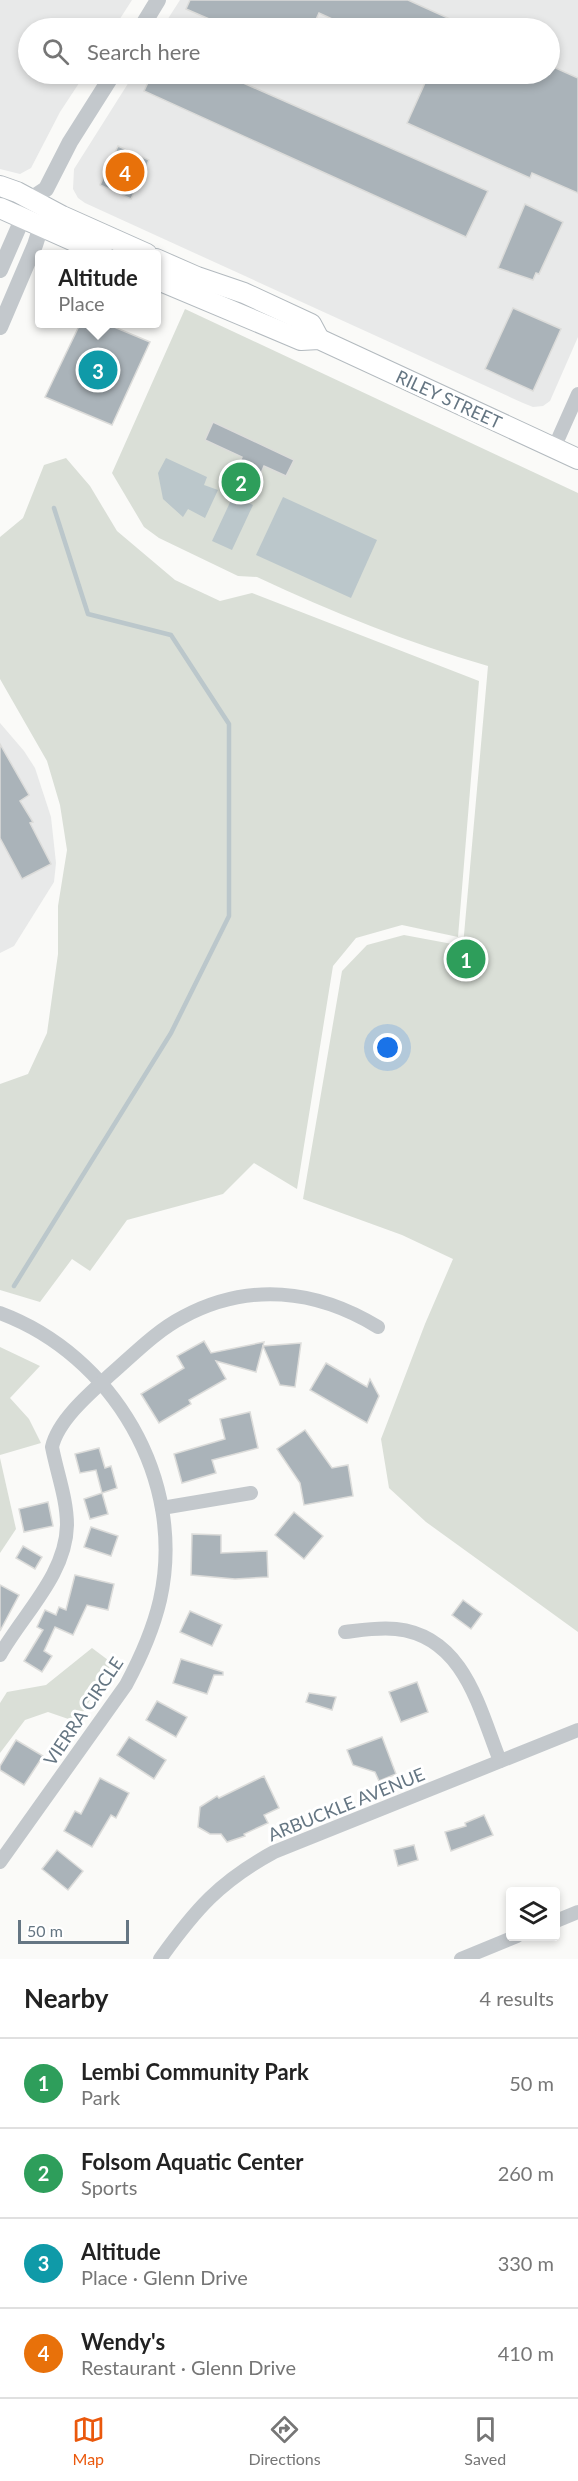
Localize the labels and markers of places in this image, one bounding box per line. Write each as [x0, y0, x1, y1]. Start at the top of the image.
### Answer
pin: 4 [106, 150, 144, 195]
pin: 3 [78, 348, 118, 392]
pin: 2 [222, 460, 260, 504]
pin: 1 [446, 936, 486, 982]

